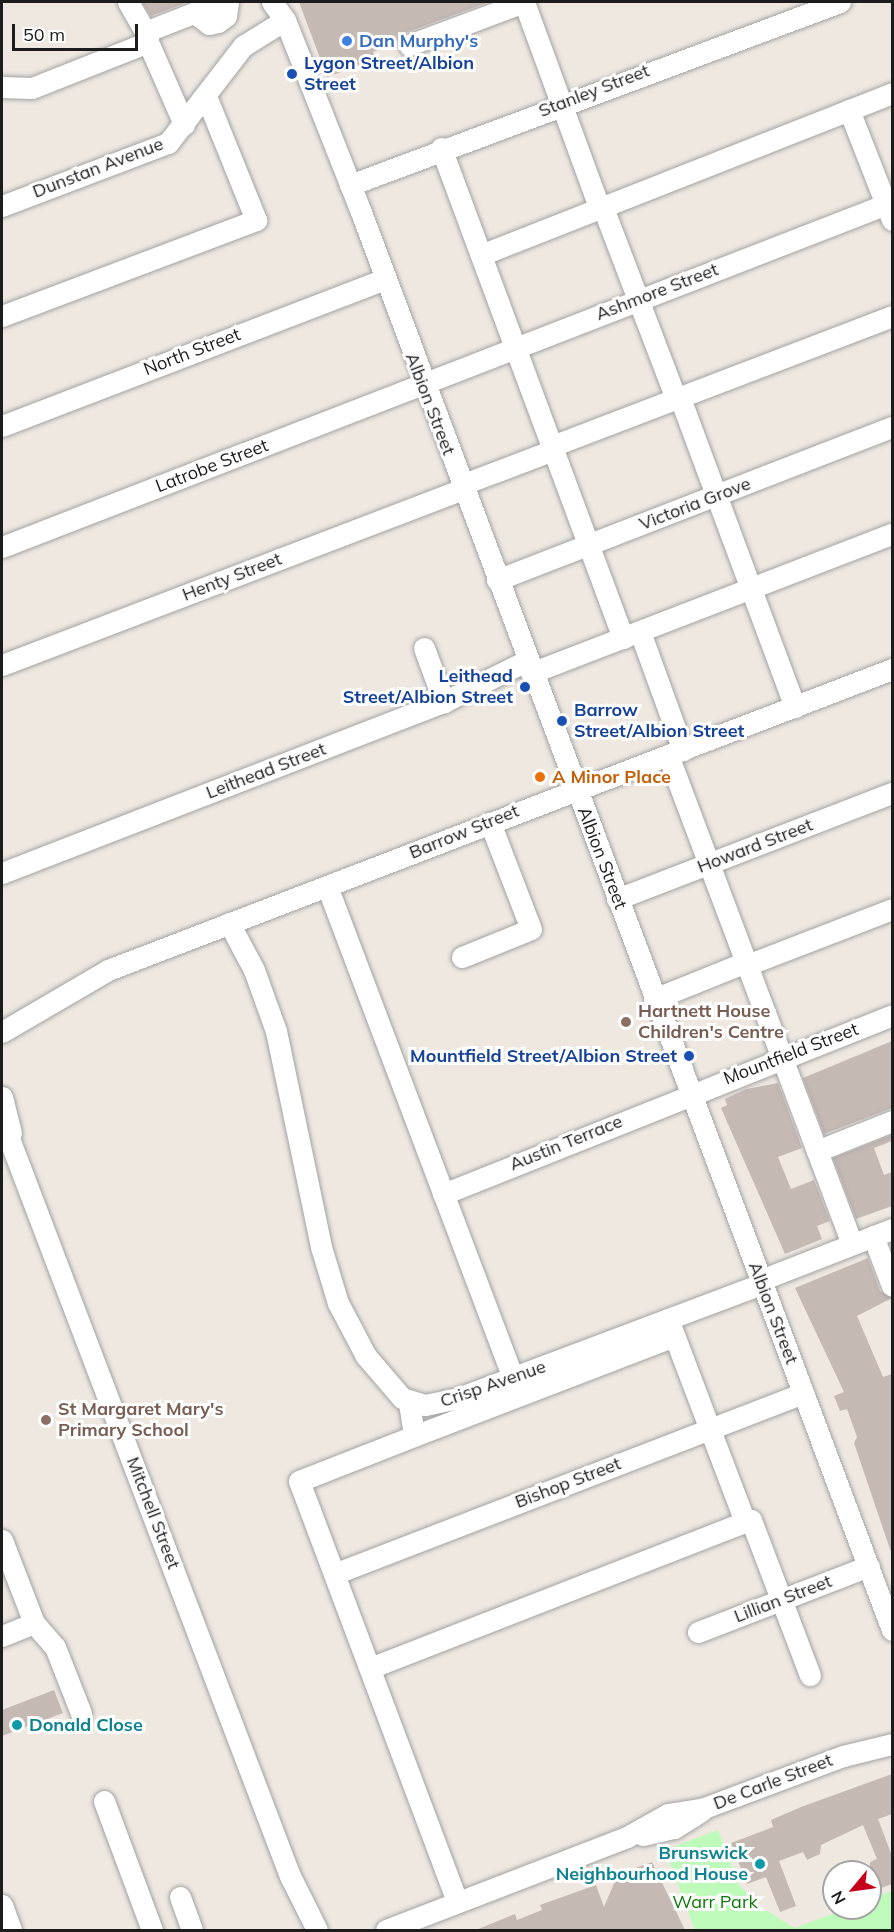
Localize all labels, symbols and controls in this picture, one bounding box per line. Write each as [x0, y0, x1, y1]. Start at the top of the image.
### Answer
scale bar [15, 12, 141, 50]
text: 50 m [23, 23, 65, 46]
place label: Dan Murphy's [359, 30, 478, 52]
marker: Dan Murphy's [340, 34, 354, 48]
place label: Lygon Street/Albion Street [304, 53, 474, 96]
street label: Stanley Street [536, 60, 652, 122]
marker: Lygon Street/Albion Street [285, 67, 299, 81]
street label: Dunstan Avenue [30, 133, 166, 203]
street label: Ashmore Street [593, 259, 721, 325]
street label: North Street [140, 324, 244, 380]
street label: Albion Street [401, 350, 459, 458]
street label: Latrobe Street [153, 435, 271, 497]
street label: Victoria Grove [636, 473, 754, 535]
street label: Henty Street [179, 548, 285, 606]
place label: Leithead Street/Albion Street [343, 666, 513, 708]
marker: Leithead Street/Albion Street [518, 680, 532, 694]
place label: Barrow Street/Albion Street [574, 700, 744, 742]
marker: Barrow Street/Albion Street [555, 714, 569, 728]
street label: Leithead Street [203, 738, 329, 804]
place label: A Minor Place [552, 766, 671, 788]
marker: A Minor Place [533, 770, 547, 784]
street label: Barrow Street [406, 800, 522, 864]
street label: Albion Street [573, 804, 631, 912]
street label: Howard Street [694, 814, 816, 878]
place label: Hartnett House Children's Centre [638, 1001, 784, 1044]
marker: Hartnett House Children's Centre [619, 1015, 633, 1029]
street label: Mountfield Street [721, 1018, 861, 1090]
place label: Mountfield Street/Albion Street [410, 1045, 677, 1067]
marker: Mountfield Street/Albion Street [682, 1049, 696, 1063]
street label: Austin Terrace [506, 1111, 626, 1175]
street label: Albion Street [744, 1259, 802, 1367]
street label: Crisp Avenue [437, 1356, 549, 1412]
place label: St Margaret Mary's Primary School [58, 1399, 223, 1442]
marker: St Margaret Mary's Primary School [39, 1413, 53, 1427]
street label: Bishop Street [512, 1453, 624, 1513]
street label: Mitchell Street [122, 1454, 184, 1572]
street label: Lillian Street [731, 1571, 835, 1627]
place label: Donald Close [29, 1714, 143, 1736]
marker: Donald Close [10, 1718, 24, 1732]
street label: De Carle Street [710, 1749, 836, 1815]
place label: Brunswick Neighbourhood House [556, 1843, 748, 1886]
marker: Brunswick Neighbourhood House [753, 1857, 767, 1871]
north arrow [822, 1860, 882, 1920]
text: N [826, 1888, 850, 1908]
park label: Warr Park [672, 1891, 758, 1913]

